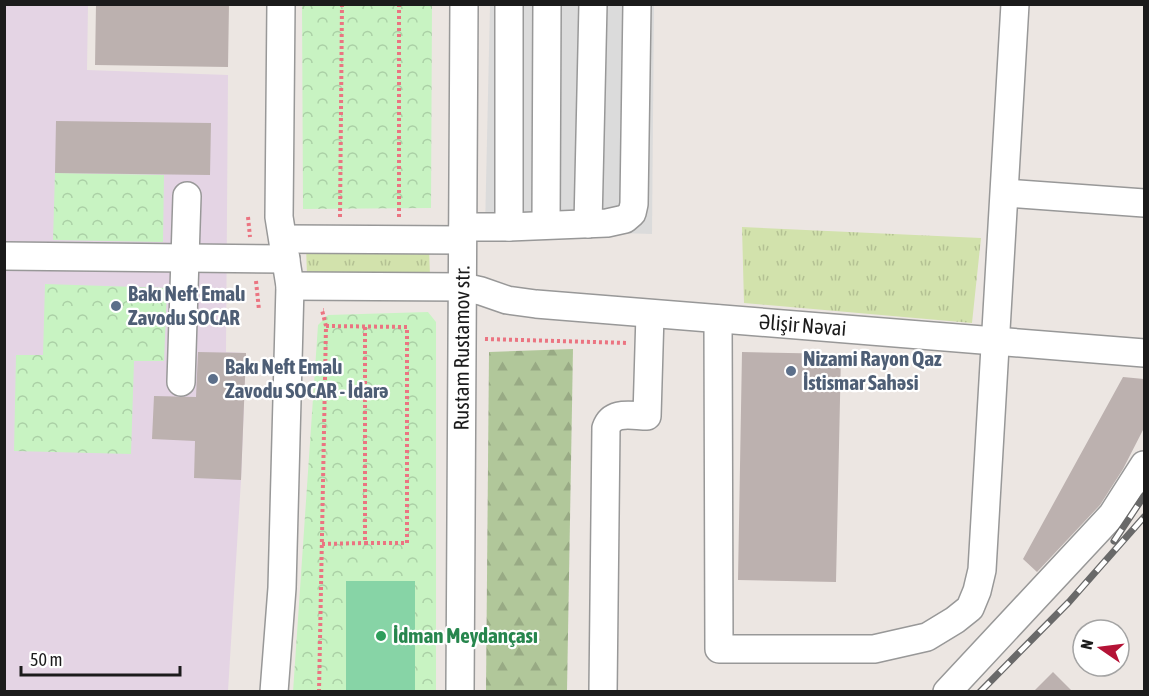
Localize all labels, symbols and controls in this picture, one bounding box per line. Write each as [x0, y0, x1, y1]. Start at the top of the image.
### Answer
street label: Rustam Rustamov str. [449, 266, 473, 430]
place label: Bakı Neft Emalı Zavodu SOCAR [128, 281, 245, 329]
marker: Bakı Neft Emalı Zavodu SOCAR [109, 299, 123, 313]
street label: Əlişir Nəvai [758, 309, 848, 340]
place label: Nizami Rayon Qaz İstismar Sahəsi [803, 346, 942, 394]
place label: Bakı Neft Emalı Zavodu SOCAR - İdarə [225, 354, 389, 402]
marker: Nizami Rayon Qaz İstismar Sahəsi [784, 364, 798, 378]
marker: Bakı Neft Emalı Zavodu SOCAR - İdarə [206, 372, 220, 386]
north arrow [1071, 618, 1131, 678]
place label: İdman Meydançası [393, 623, 538, 647]
marker: İdman Meydançası [374, 629, 388, 643]
text: N [1077, 638, 1096, 651]
scale bar [21, 639, 180, 677]
text: 50 m [30, 649, 62, 670]

